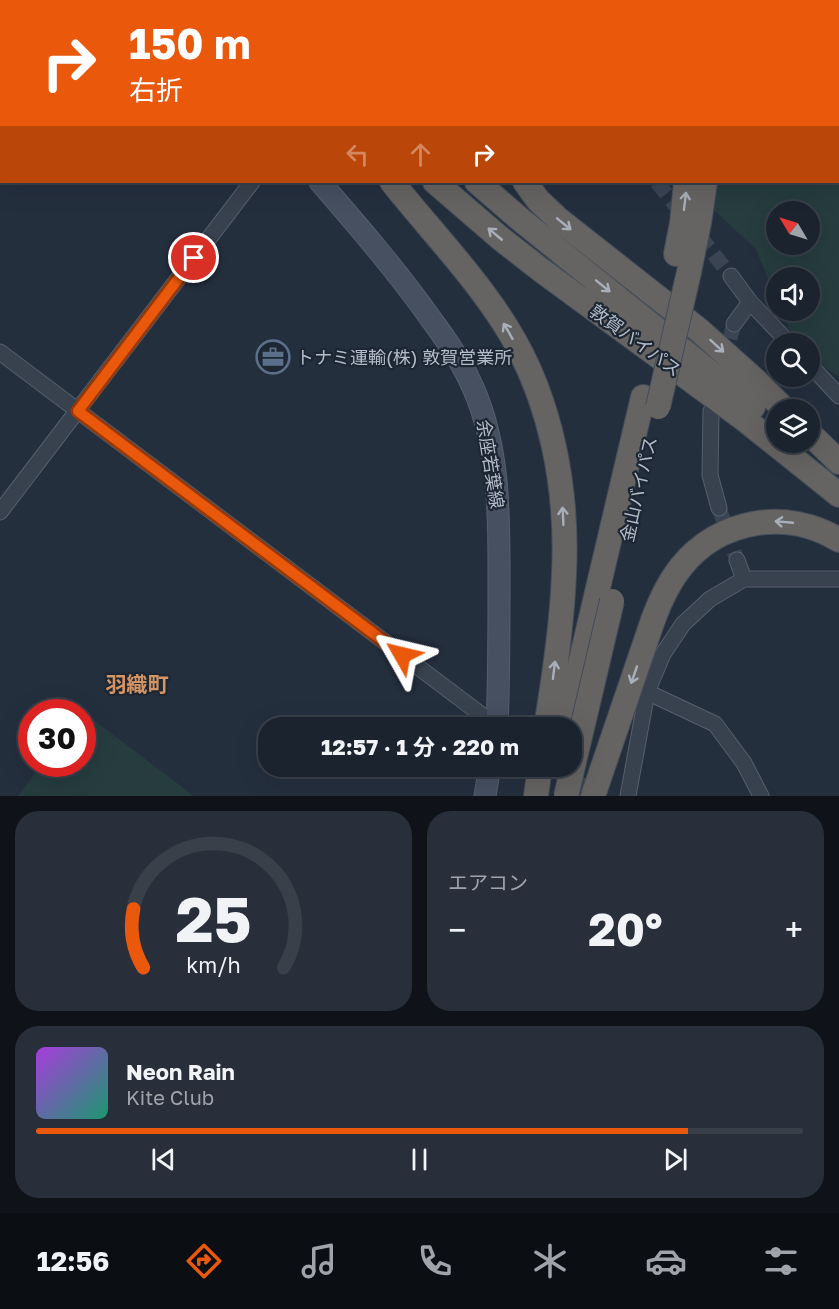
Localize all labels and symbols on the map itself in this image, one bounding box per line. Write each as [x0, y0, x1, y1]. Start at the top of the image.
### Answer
one-way arrow [679, 192, 690, 212]
north arrow [766, 201, 820, 255]
one-way arrow [556, 217, 571, 231]
one-way arrow [487, 227, 503, 240]
pin [168, 232, 219, 283]
one-way arrow [594, 279, 610, 292]
street label: 敦賀バイパス [586, 299, 686, 381]
one-way arrow [502, 323, 514, 340]
office icon: トナミ運輸(株) 敦賀営業所 [255, 339, 291, 375]
one-way arrow [709, 339, 724, 353]
place label: トナミ運輸(株) 敦賀営業所 [296, 346, 512, 368]
street label: 余座若葉線 [473, 418, 509, 510]
street label: 金山バイパス [615, 434, 661, 544]
one-way arrow [558, 507, 569, 527]
one-way arrow [775, 516, 794, 527]
position arrow [370, 623, 434, 687]
one-way arrow [549, 660, 560, 680]
one-way arrow [628, 665, 639, 684]
district label: 羽織町 [106, 671, 169, 697]
speed limit sign: 30 [18, 699, 96, 777]

